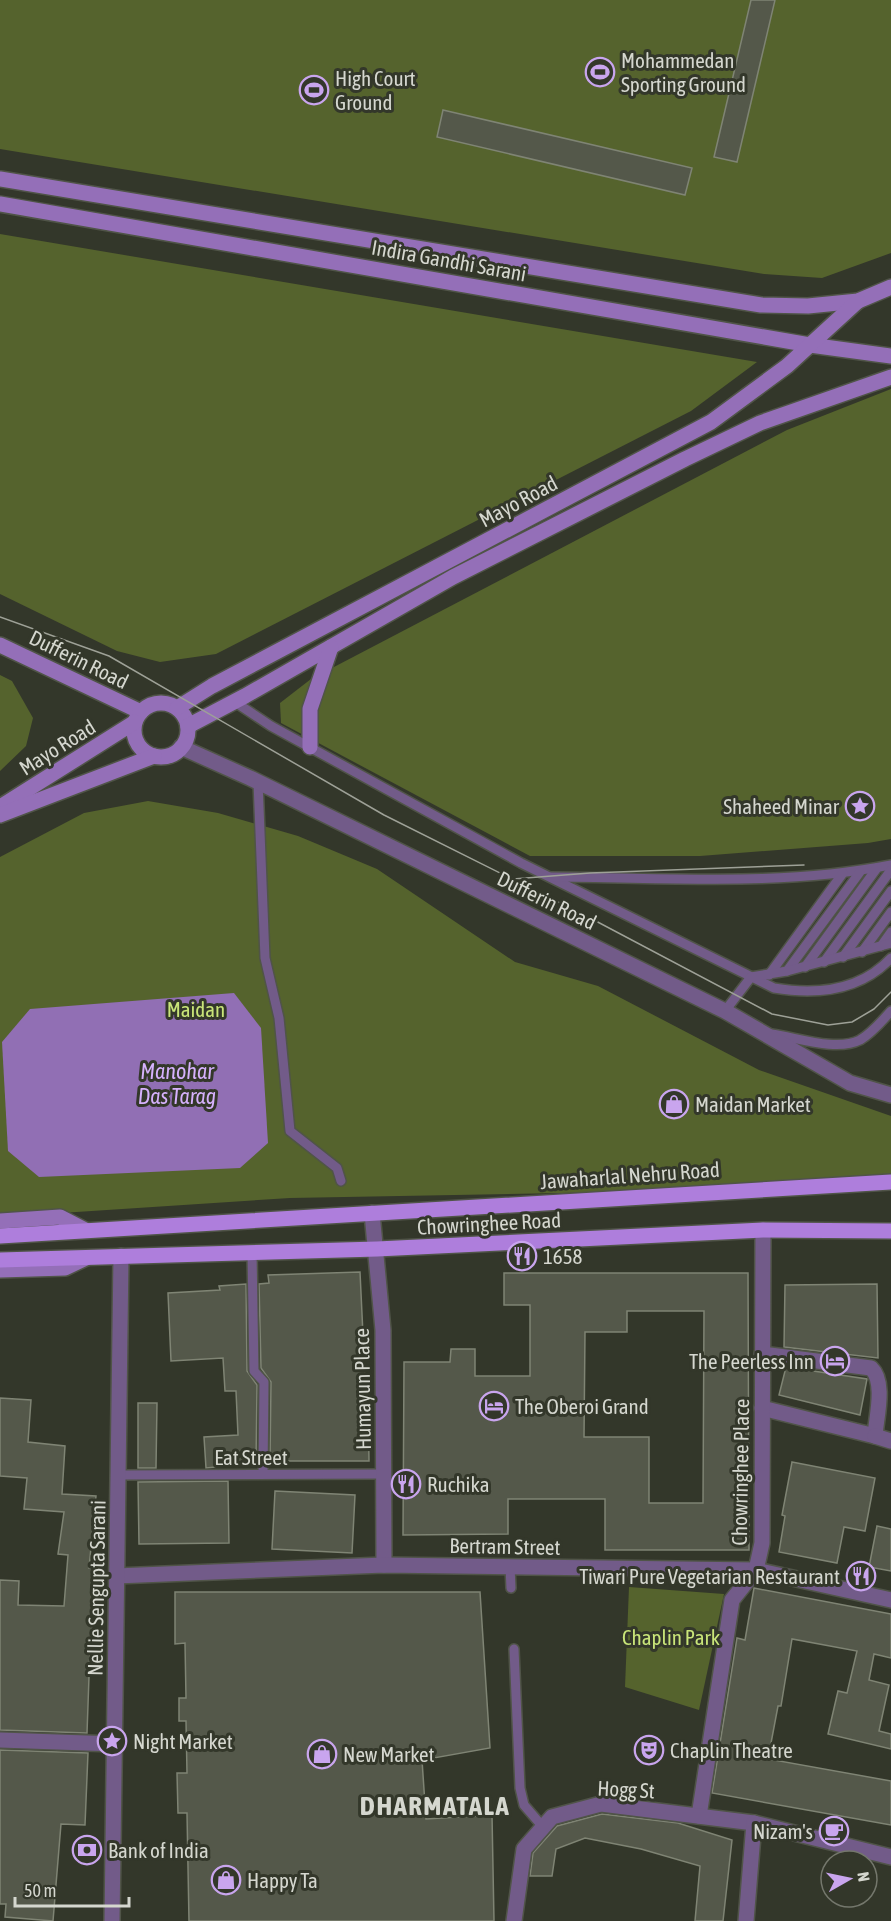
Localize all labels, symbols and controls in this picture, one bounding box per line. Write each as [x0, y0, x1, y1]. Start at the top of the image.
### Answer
place label: Mohammedan Sporting Ground [621, 48, 746, 96]
sports icon: Mohammedan Sporting Ground [584, 56, 616, 88]
place label: High Court Ground [335, 66, 416, 114]
sports icon: High Court Ground [298, 74, 330, 106]
street label: Indira Gandhi Sarani [370, 235, 528, 285]
street label: Mayo Road [475, 470, 561, 532]
street label: Dufferin Road [26, 625, 132, 693]
street label: Mayo Road [15, 714, 99, 780]
place icon: Shaheed Minar [844, 790, 876, 822]
place label: Shaheed Minar [723, 794, 840, 818]
street label: Dufferin Road [494, 866, 600, 934]
park label: Maidan [167, 997, 225, 1021]
water label: Manohar Das Tarag [138, 1058, 216, 1109]
shop icon: Maidan Market [658, 1088, 690, 1120]
place label: Maidan Market [695, 1092, 811, 1116]
street label: Jawaharlal Nehru Road [539, 1157, 721, 1193]
street label: Chowringhee Road [416, 1207, 562, 1239]
restaurant icon: 1658 [506, 1240, 538, 1272]
place label: 1658 [543, 1244, 583, 1268]
street label: Humayun Place [349, 1328, 375, 1450]
hotel icon: The Peerless Inn [819, 1345, 851, 1377]
place label: The Peerless Inn [689, 1349, 814, 1373]
hotel icon: The Oberoi Grand [478, 1390, 510, 1422]
place label: The Oberoi Grand [515, 1394, 649, 1418]
street label: Chowringhee Place [727, 1398, 753, 1546]
street label: Eat Street [214, 1445, 288, 1469]
restaurant icon: Ruchika [390, 1468, 422, 1500]
place label: Ruchika [427, 1472, 489, 1496]
street label: Nellie Sengupta Sarani [82, 1500, 110, 1676]
street label: Bertram Street [449, 1533, 561, 1559]
restaurant icon: Tiwari Pure Vegetarian Restaurant [845, 1560, 877, 1592]
place label: Tiwari Pure Vegetarian Restaurant [579, 1564, 840, 1588]
park label: Chaplin Park [622, 1625, 720, 1649]
place icon: Night Market [96, 1725, 128, 1757]
place label: Night Market [133, 1729, 233, 1753]
theatre icon: Chaplin Theatre [633, 1734, 665, 1766]
shop icon: New Market [306, 1738, 338, 1770]
place label: Chaplin Theatre [670, 1738, 793, 1762]
place label: New Market [343, 1742, 435, 1766]
street label: Hogg St [597, 1776, 655, 1802]
district label: DHARMATALA [360, 1790, 510, 1821]
cafe icon: Nizam's [818, 1815, 850, 1847]
place label: Nizam's [753, 1819, 813, 1843]
bank icon: Bank of India [71, 1834, 103, 1866]
place label: Bank of India [108, 1838, 209, 1862]
north arrow [819, 1849, 879, 1909]
shop icon: Happy Ta [210, 1864, 242, 1896]
place label: Happy Ta [247, 1868, 318, 1892]
scale bar [15, 1870, 129, 1908]
text: N [854, 1871, 873, 1883]
text: 50 m [24, 1880, 56, 1901]

